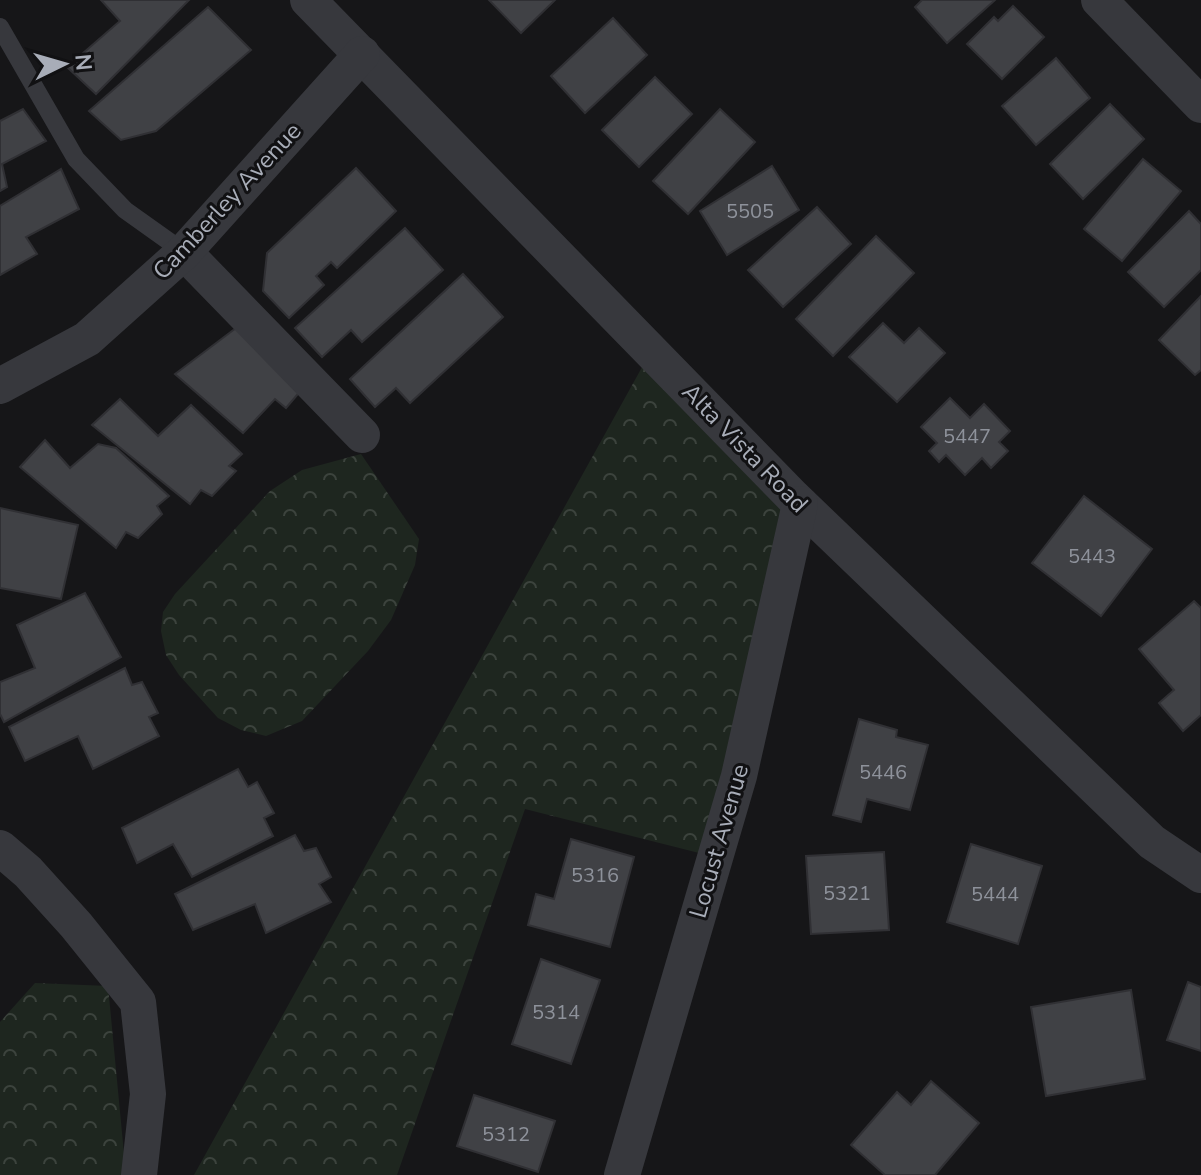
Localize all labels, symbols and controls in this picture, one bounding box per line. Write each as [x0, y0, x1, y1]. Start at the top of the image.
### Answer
north arrow [24, 24, 104, 104]
text: N [67, 53, 99, 72]
street label: Camberley Avenue [146, 115, 308, 287]
house number: 5505 [726, 198, 774, 225]
street label: Alta Vista Road [675, 376, 815, 520]
house number: 5447 [943, 423, 991, 450]
house number: 5443 [1068, 543, 1116, 570]
house number: 5446 [859, 759, 907, 786]
street label: Locust Avenue [682, 760, 756, 922]
house number: 5316 [571, 862, 619, 889]
house number: 5321 [823, 880, 871, 907]
house number: 5444 [971, 881, 1019, 908]
house number: 5314 [532, 999, 580, 1026]
house number: 5312 [482, 1121, 530, 1148]

